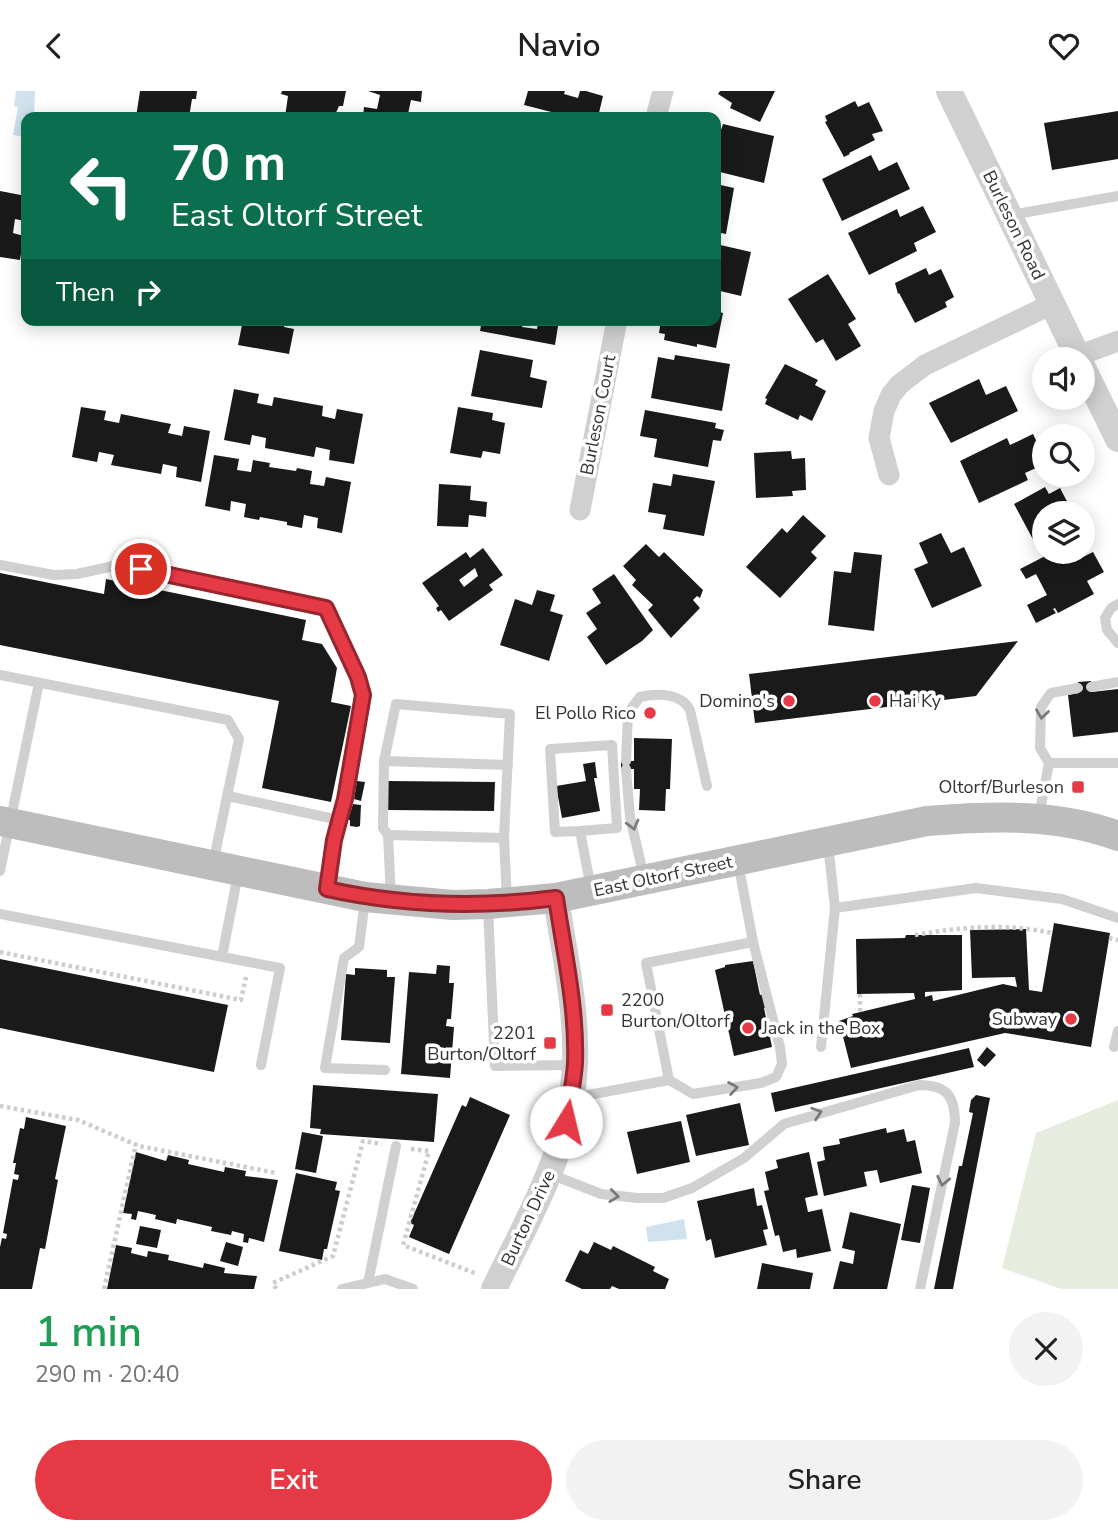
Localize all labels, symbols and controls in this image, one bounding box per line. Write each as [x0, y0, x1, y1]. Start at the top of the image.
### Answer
text: Navio [517, 24, 601, 67]
icon: back [35, 27, 73, 65]
icon: heart [1045, 27, 1083, 65]
text: 70 m [171, 130, 286, 197]
icon: left [56, 140, 147, 231]
street label: Burleson Road [977, 166, 1051, 284]
text: East Oltorf Street [171, 194, 422, 237]
icon: right [129, 273, 167, 311]
text: Then [56, 275, 115, 310]
map controls [1032, 347, 1095, 564]
button: sound [1032, 347, 1095, 410]
street label: Burleson Court [575, 352, 622, 477]
button: search [1032, 424, 1095, 487]
button: layers [1032, 501, 1095, 564]
pin [111, 539, 171, 599]
icon: arrive [122, 550, 160, 588]
place label: Domino's [699, 689, 775, 713]
place label: Hai Ky [889, 689, 942, 713]
marker: Domino's [781, 693, 797, 709]
marker: Hai Ky [867, 693, 883, 709]
place label: El Pollo Rico [535, 701, 636, 725]
marker: El Pollo Rico [642, 705, 658, 721]
one-way arrow [1035, 708, 1050, 720]
place label: Oltorf/Burleson [938, 775, 1064, 799]
marker: Oltorf/Burleson [1070, 779, 1086, 795]
one-way arrow [625, 818, 639, 830]
street label: East Oltorf Street [591, 849, 735, 902]
place label: 2200 Burton/Oltorf [621, 988, 731, 1033]
marker: 2200 Burton/Oltorf [599, 1002, 615, 1018]
place label: Subway [992, 1007, 1058, 1031]
marker: Subway [1063, 1011, 1079, 1027]
place label: Jack in the Box [761, 1016, 881, 1040]
marker: Jack in the Box [740, 1020, 756, 1036]
place label: 2201 Burton/Oltorf [427, 1021, 537, 1066]
marker: 2201 Burton/Oltorf [542, 1035, 558, 1051]
one-way arrow [727, 1081, 739, 1096]
position arrow [529, 1085, 603, 1159]
one-way arrow [811, 1107, 823, 1122]
street label: Burton Drive [495, 1166, 561, 1270]
one-way arrow [936, 1175, 951, 1187]
one-way arrow [608, 1188, 620, 1203]
text: 1 min [35, 1304, 142, 1361]
button: close [1009, 1312, 1083, 1386]
text: 290 m · 20:40 [35, 1359, 180, 1390]
button: Exit [35, 1440, 552, 1520]
button: Share [566, 1440, 1083, 1520]

